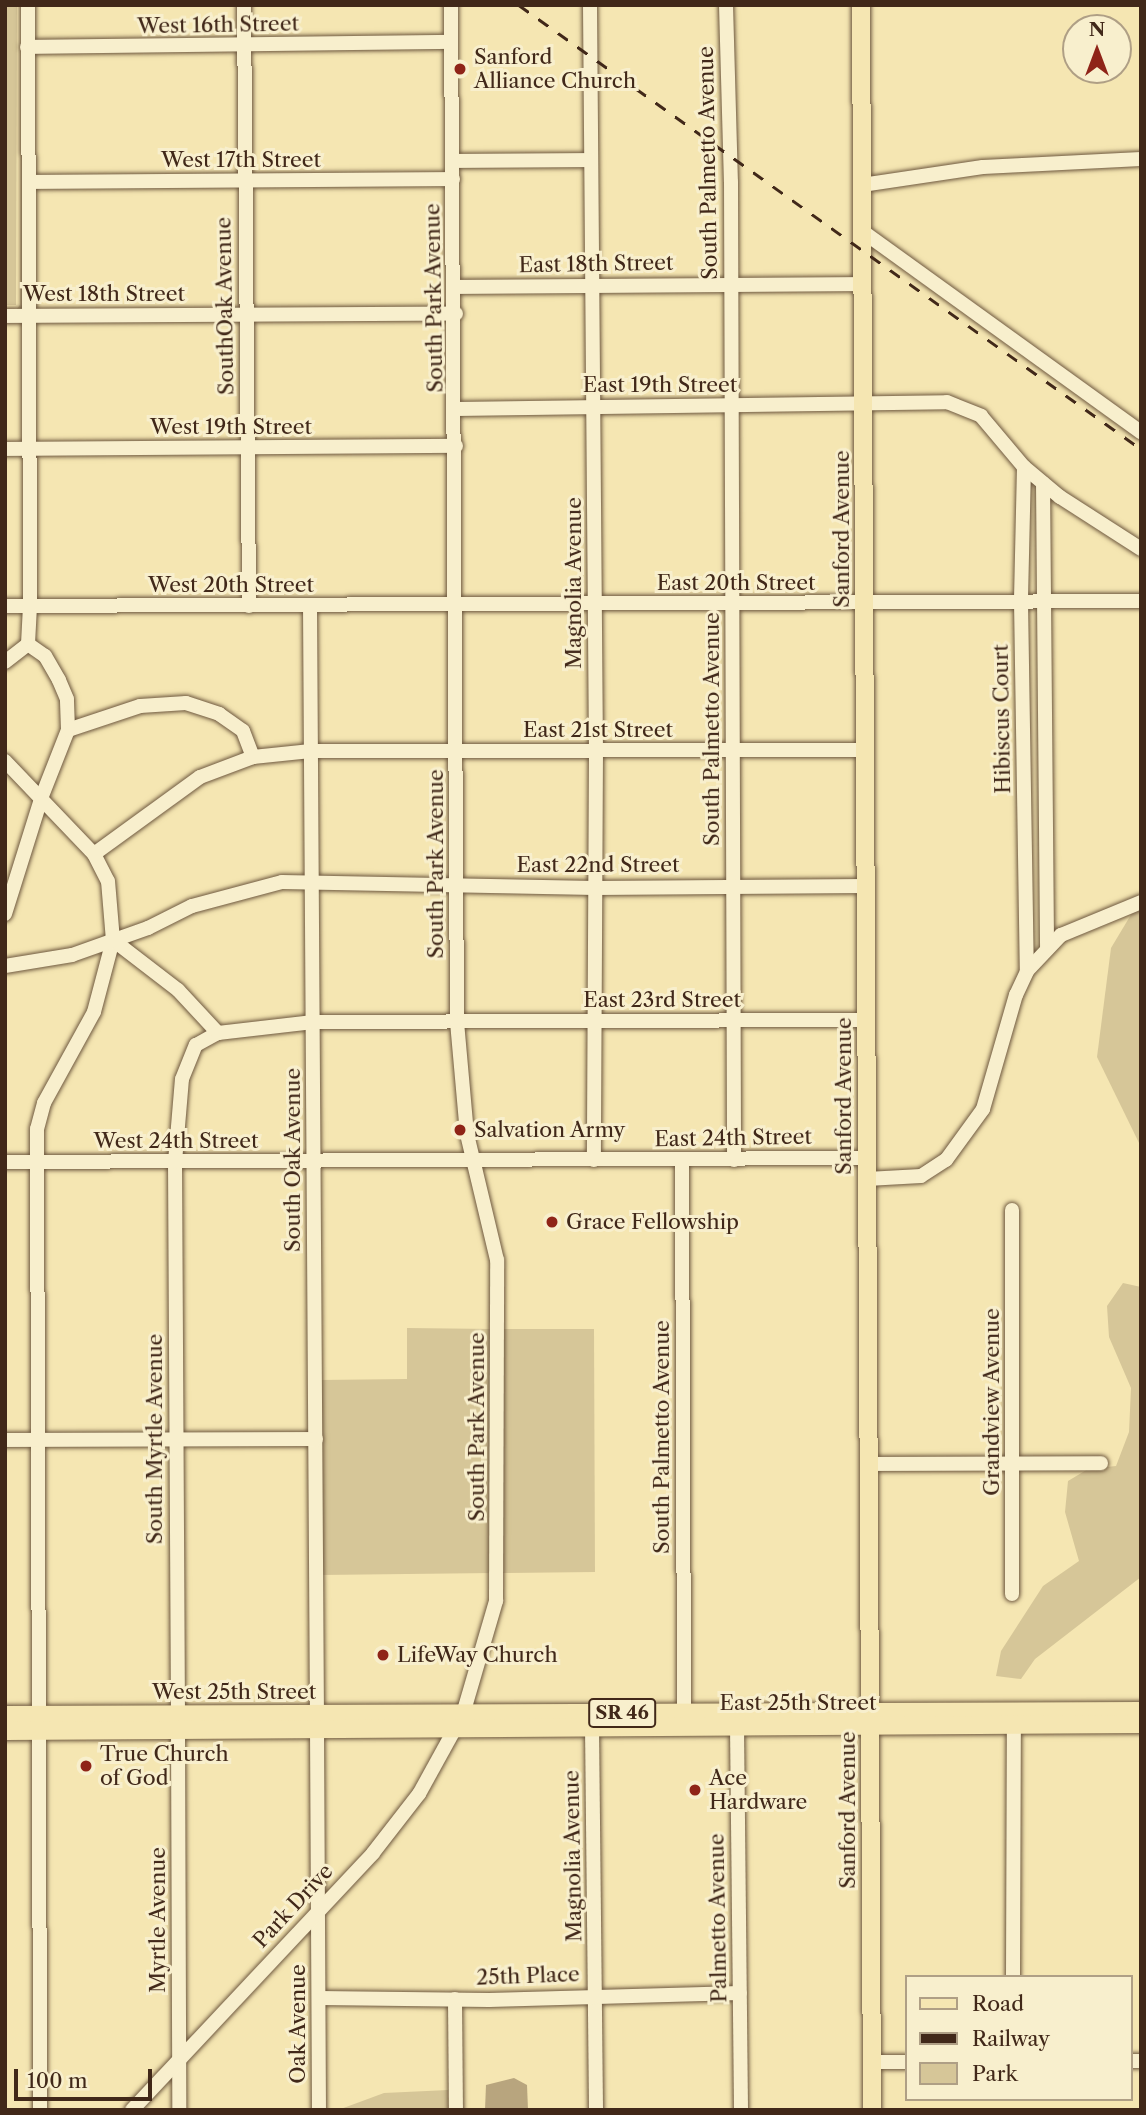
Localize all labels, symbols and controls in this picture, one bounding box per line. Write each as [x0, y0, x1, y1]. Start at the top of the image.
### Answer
street label: West 16th Street [137, 11, 299, 39]
north arrow [1062, 14, 1132, 84]
text: N [1089, 18, 1105, 41]
place label: Sanford Alliance Church [474, 44, 636, 94]
street label: South Palmetto Avenue [693, 45, 723, 281]
marker: Sanford Alliance Church [452, 61, 468, 77]
street label: West 17th Street [161, 147, 321, 173]
street label: South Park Avenue [420, 203, 448, 393]
street label: SouthOak Avenue [211, 216, 239, 396]
street label: East 18th Street [519, 250, 673, 278]
street label: West 18th Street [23, 281, 185, 307]
street label: East 19th Street [583, 372, 737, 398]
street label: West 19th Street [150, 414, 312, 440]
street label: Sanford Avenue [829, 450, 855, 608]
street label: Magnolia Avenue [561, 496, 587, 670]
street label: East 20th Street [657, 570, 815, 596]
street label: West 20th Street [148, 572, 314, 598]
street label: South Palmetto Avenue [699, 612, 725, 846]
street label: Hibiscus Court [988, 644, 1016, 794]
street label: East 21st Street [523, 717, 673, 743]
street label: South Park Avenue [423, 769, 449, 959]
street label: East 22nd Street [517, 852, 679, 878]
street label: East 23rd Street [583, 987, 741, 1013]
street label: Sanford Avenue [831, 1017, 857, 1175]
street label: South Oak Avenue [280, 1067, 306, 1253]
place label: Salvation Army [474, 1117, 626, 1143]
marker: Salvation Army [452, 1122, 468, 1138]
street label: East 24th Street [654, 1124, 812, 1152]
street label: West 24th Street [94, 1128, 258, 1154]
place label: Grace Fellowship [566, 1209, 739, 1235]
marker: Grace Fellowship [544, 1214, 560, 1230]
street label: Grandview Avenue [979, 1307, 1005, 1497]
street label: South Palmetto Avenue [649, 1320, 675, 1554]
street label: South Park Avenue [464, 1332, 490, 1522]
street label: South Myrtle Avenue [142, 1333, 168, 1545]
place label: LifeWay Church [397, 1642, 558, 1668]
marker: LifeWay Church [375, 1647, 391, 1663]
street label: West 25th Street [152, 1679, 316, 1705]
street label: East 25th Street [720, 1690, 876, 1716]
road number: SR 46 [587, 1698, 657, 1728]
street label: Sanford Avenue [835, 1731, 861, 1889]
place label: True Church of God [100, 1741, 229, 1791]
marker: True Church of God [78, 1758, 94, 1774]
place label: Ace Hardware [709, 1765, 807, 1815]
street label: Magnolia Avenue [559, 1769, 587, 1943]
marker: Ace Hardware [687, 1782, 703, 1798]
street label: Palmetto Avenue [704, 1833, 732, 2003]
street label: Myrtle Avenue [145, 1847, 171, 1993]
street label: Park Drive [248, 1859, 338, 1953]
street label: 25th Place [476, 1962, 580, 1990]
street label: Oak Avenue [285, 1964, 311, 2084]
legend [904, 1975, 1132, 2101]
text: Road [972, 1991, 1024, 2016]
text: Railway [972, 2026, 1050, 2051]
scale bar [18, 2056, 156, 2100]
text: Park [972, 2061, 1018, 2086]
text: 100 m [27, 2068, 88, 2093]

